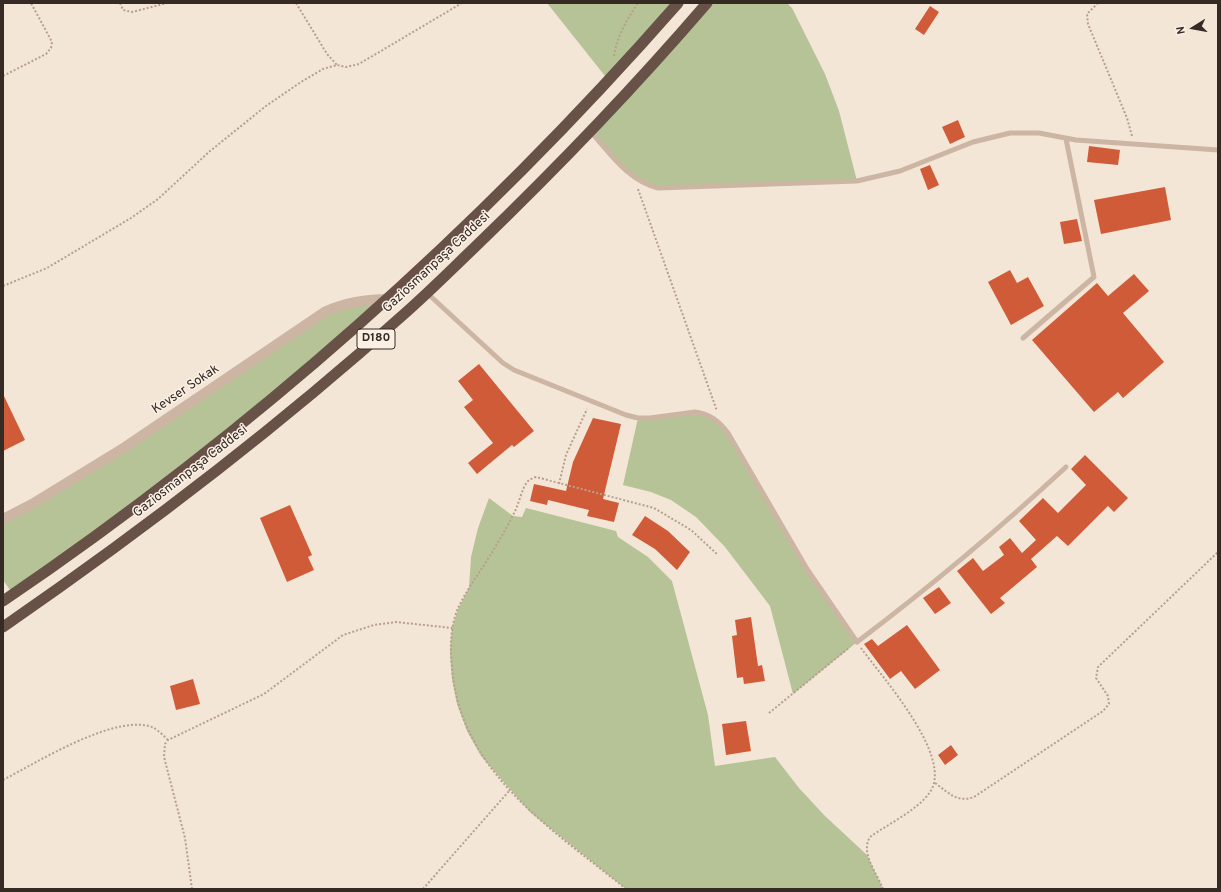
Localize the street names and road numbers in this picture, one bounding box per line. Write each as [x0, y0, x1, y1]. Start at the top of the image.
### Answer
street label: Gaziosmanpaşa Caddesi [380, 209, 494, 317]
road number: D180 [357, 329, 395, 349]
street label: Kevser Sokak [149, 362, 223, 418]
street label: Gaziosmanpaşa Caddesi [131, 422, 251, 522]

